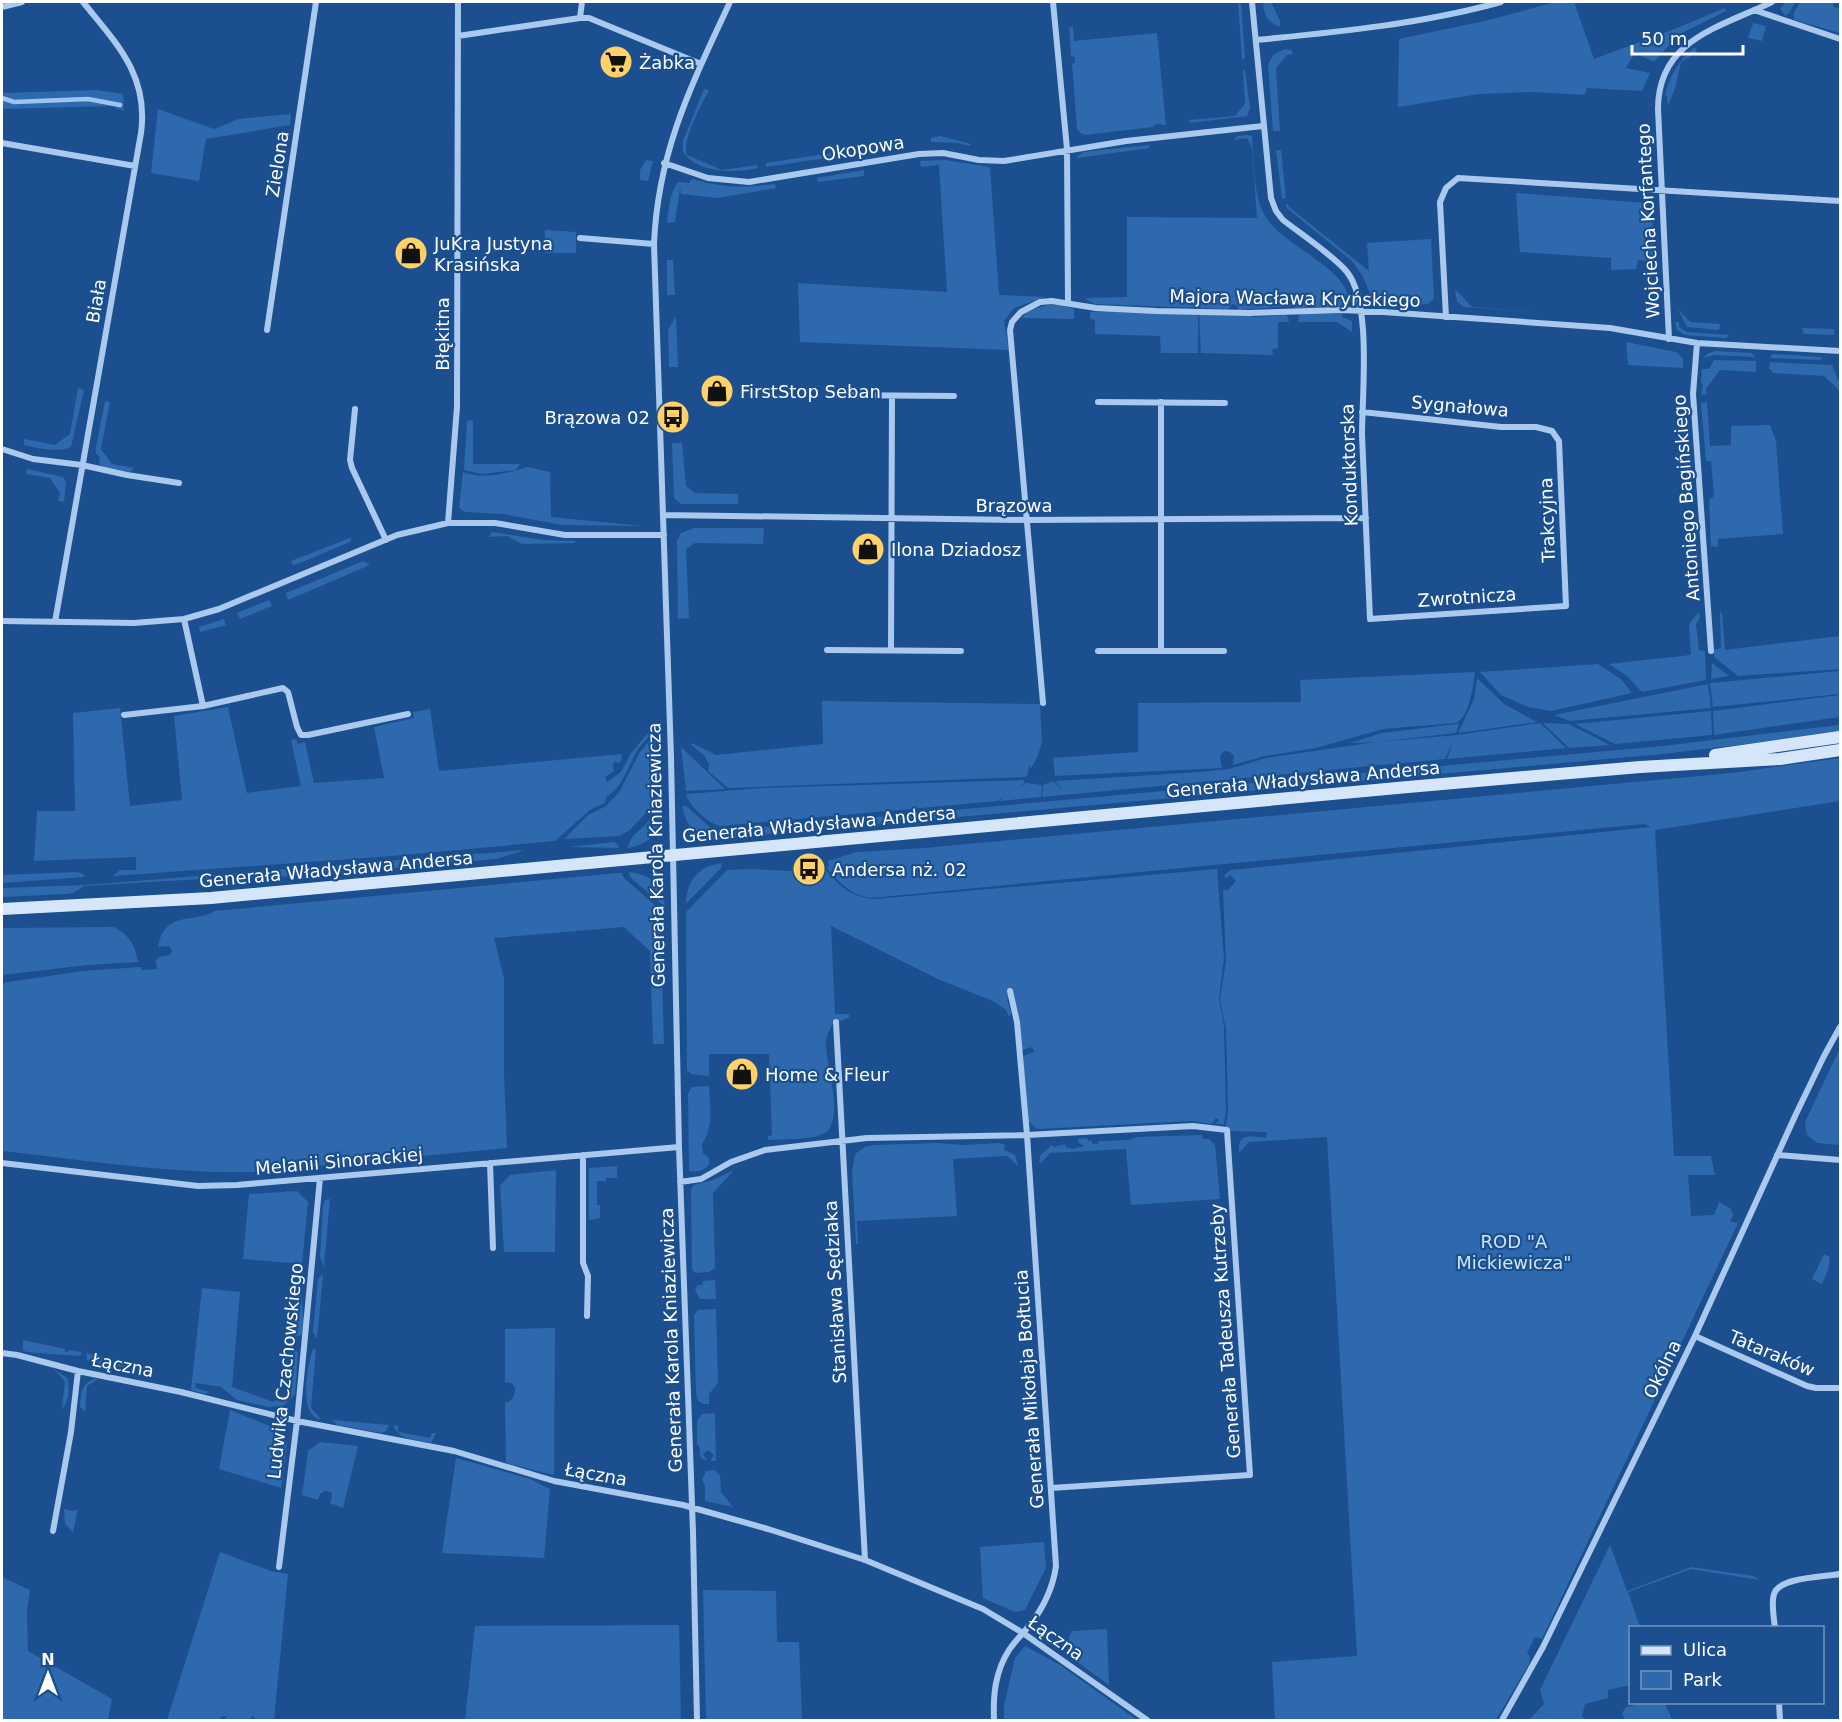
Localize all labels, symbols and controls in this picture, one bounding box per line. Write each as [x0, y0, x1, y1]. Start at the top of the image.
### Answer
scale bar [1632, 18, 1743, 56]
text: 50 m [1641, 28, 1687, 49]
supermarket icon: Żabka [598, 44, 634, 80]
place label: Żabka [639, 52, 695, 73]
street label: Wojciecha Korfantego [1632, 123, 1664, 319]
street label: Zielona [261, 129, 293, 199]
street label: Okopowa [820, 131, 906, 165]
place label: JuKra Justyna Krasińska [433, 233, 553, 275]
shop icon: JuKra Justyna Krasińska [393, 235, 429, 271]
street label: Biała [82, 277, 110, 325]
street label: Majora Wacława Kryńskiego [1169, 285, 1421, 311]
street label: Błękitna [432, 297, 453, 371]
shop icon: FirstStop Seban [699, 373, 735, 409]
place label: FirstStop Seban [740, 381, 881, 402]
street label: Sygnałowa [1410, 391, 1510, 421]
street label: Antoniego Bagińskiego [1668, 394, 1704, 602]
bus stop icon: Brązowa 02 [655, 399, 691, 435]
street label: Konduktorska [1336, 403, 1362, 527]
place label: Brązowa 02 [544, 407, 650, 428]
street label: Trakcyjna [1535, 477, 1559, 564]
street label: Brązowa [976, 495, 1053, 516]
shop icon: Ilona Dziadosz [850, 531, 886, 567]
place label: Ilona Dziadosz [891, 539, 1021, 560]
street label: Zwrotnicza [1417, 583, 1517, 611]
street label: Generała Karola Kniaziewicza [643, 722, 669, 988]
street label: Generała Władysława Andersa [1165, 757, 1441, 801]
street label: Generała Władysława Andersa [681, 802, 957, 846]
street label: Generała Władysława Andersa [198, 847, 474, 891]
bus stop icon: Andersa nż. 02 [791, 851, 827, 887]
place label: Andersa nż. 02 [832, 859, 967, 880]
shop icon: Home & Fleur [724, 1056, 760, 1092]
place label: Home & Fleur [765, 1064, 889, 1085]
street label: Melanii Sinorackiej [254, 1143, 424, 1179]
street label: Stanisława Sędziaka [820, 1200, 850, 1384]
street label: Generała Tadeusza Kutrzeby [1206, 1202, 1244, 1459]
street label: Generała Karola Kniaziewicza [656, 1207, 686, 1473]
park label: ROD "A Mickiewicza" [1456, 1231, 1572, 1273]
street label: Ludwika Czachowskiego [263, 1262, 307, 1480]
street label: Generała Mikołaja Bołtucia [1010, 1269, 1048, 1509]
street label: Tataraków [1725, 1325, 1818, 1380]
street label: Okólna [1639, 1336, 1685, 1402]
street label: Łączna [89, 1348, 156, 1381]
street label: Łączna [562, 1458, 629, 1490]
street label: Łączna [1023, 1611, 1088, 1665]
legend [1629, 1626, 1824, 1704]
text: Ulica [1683, 1639, 1727, 1660]
north arrow [18, 1644, 78, 1704]
text: N [41, 1650, 55, 1669]
text: Park [1683, 1669, 1722, 1690]

